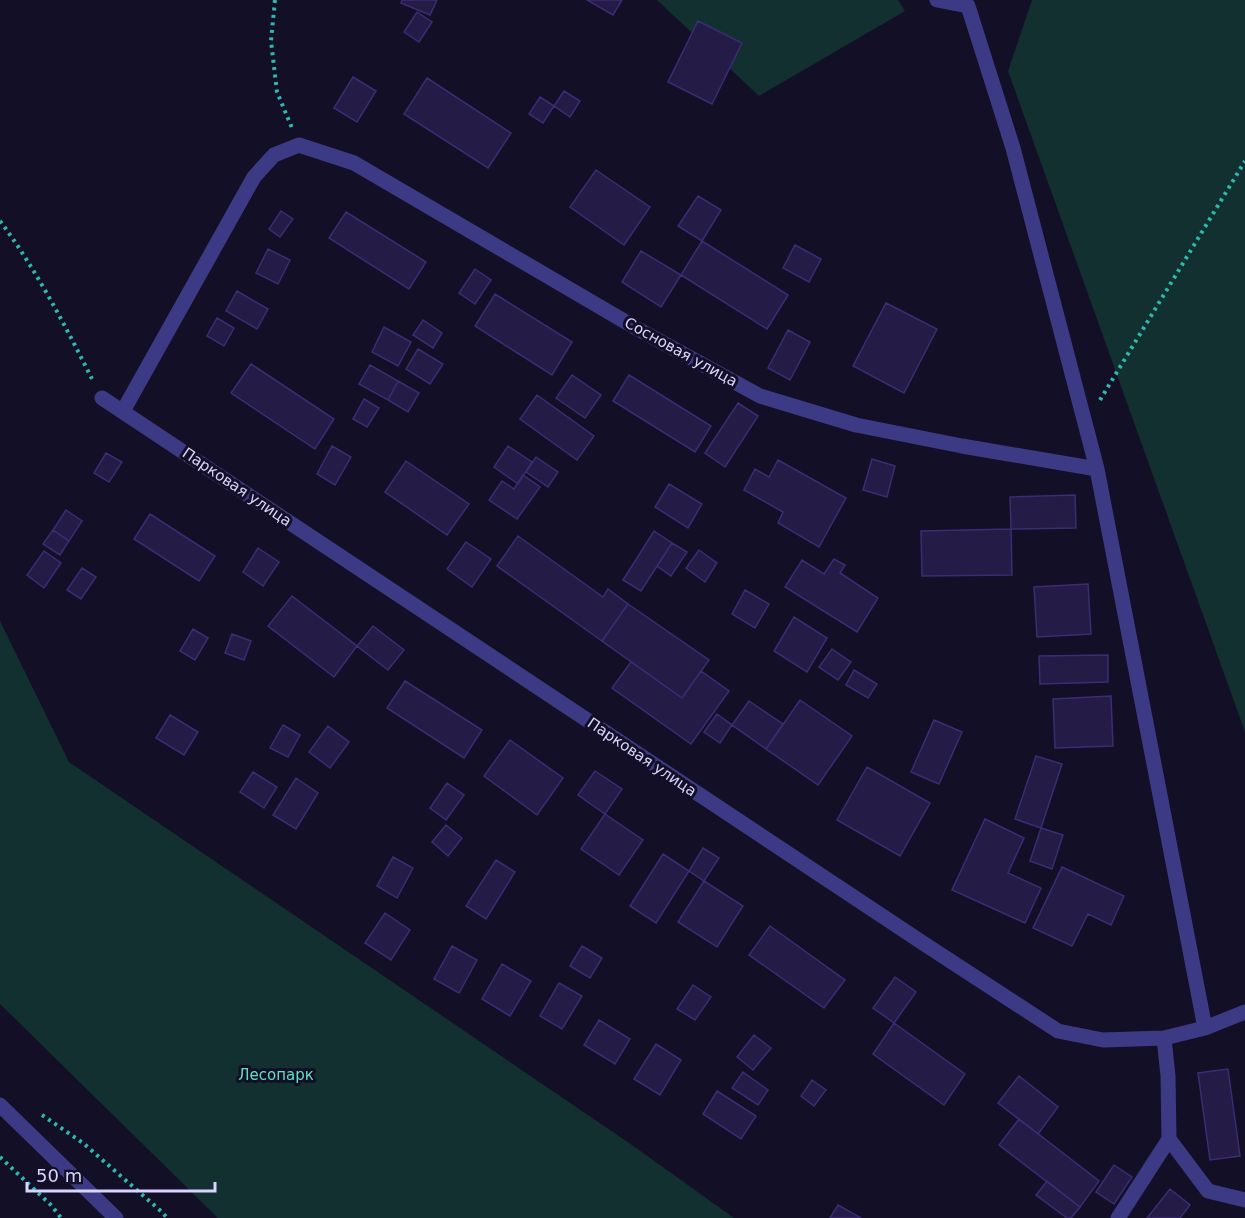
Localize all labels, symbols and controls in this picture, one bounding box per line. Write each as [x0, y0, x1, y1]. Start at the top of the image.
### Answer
street label: Сосновая улица [621, 314, 741, 390]
street label: Парковая улица [179, 444, 295, 530]
street label: Парковая улица [584, 714, 700, 800]
park label: Лесопарк [238, 1066, 314, 1084]
scale bar [27, 1155, 214, 1193]
text: 50 m [36, 1165, 82, 1186]

